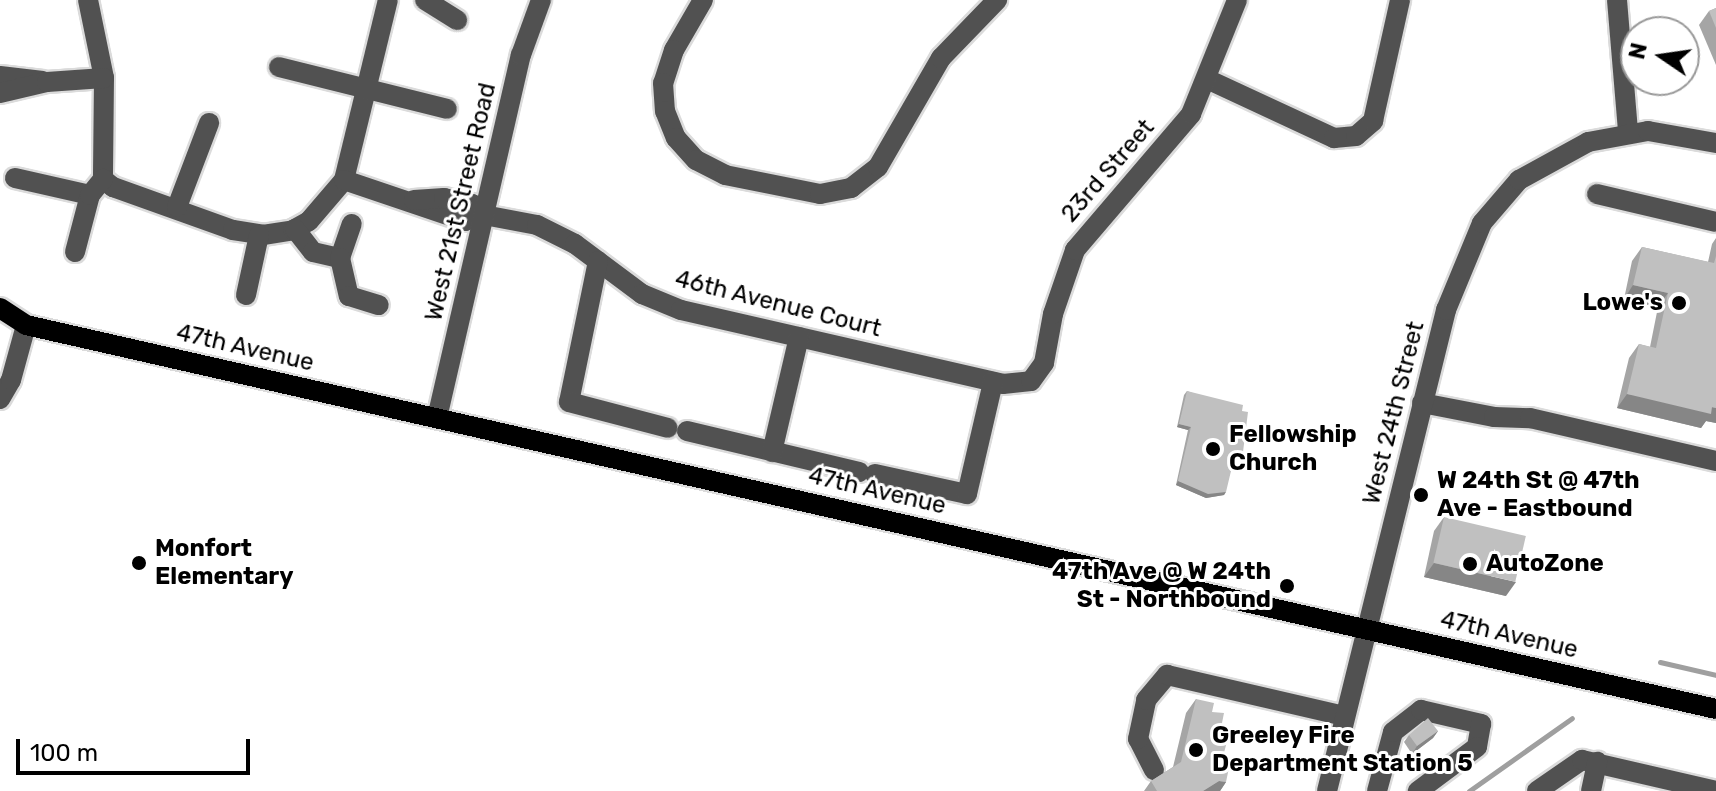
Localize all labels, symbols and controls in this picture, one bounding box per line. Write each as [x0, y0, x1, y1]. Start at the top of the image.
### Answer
north arrow [1620, 16, 1700, 96]
text: N [1623, 40, 1653, 62]
street label: West 21st Street Road [420, 80, 502, 324]
street label: 23rd Street [1055, 114, 1161, 228]
street label: 46th Avenue Court [672, 264, 884, 344]
place label: Lowe's [1582, 289, 1663, 317]
marker: Lowe's [1670, 294, 1688, 312]
street label: 47th Avenue [173, 318, 317, 378]
street label: West 24th Street [1357, 318, 1431, 508]
place label: Fellowship Church [1229, 421, 1357, 477]
marker: Fellowship Church [1204, 440, 1222, 458]
street label: 47th Avenue [805, 461, 949, 521]
place label: W 24th St @ 47th Ave - Eastbound [1437, 467, 1640, 523]
marker: W 24th St @ 47th Ave - Eastbound [1412, 486, 1430, 504]
place label: Monfort Elementary [155, 535, 294, 591]
place label: AutoZone [1486, 550, 1604, 578]
marker: Monfort Elementary [130, 554, 148, 572]
marker: AutoZone [1461, 555, 1479, 573]
place label: 47th Ave @ W 24th St - Northbound [1051, 558, 1271, 614]
marker: 47th Ave @ W 24th St - Northbound [1278, 577, 1296, 595]
street label: 47th Avenue [1437, 605, 1581, 665]
place label: Greeley Fire Department Station 5 [1212, 722, 1473, 778]
scale bar [20, 723, 254, 773]
text: 100 m [30, 739, 98, 767]
marker: Greeley Fire Department Station 5 [1187, 741, 1205, 759]

